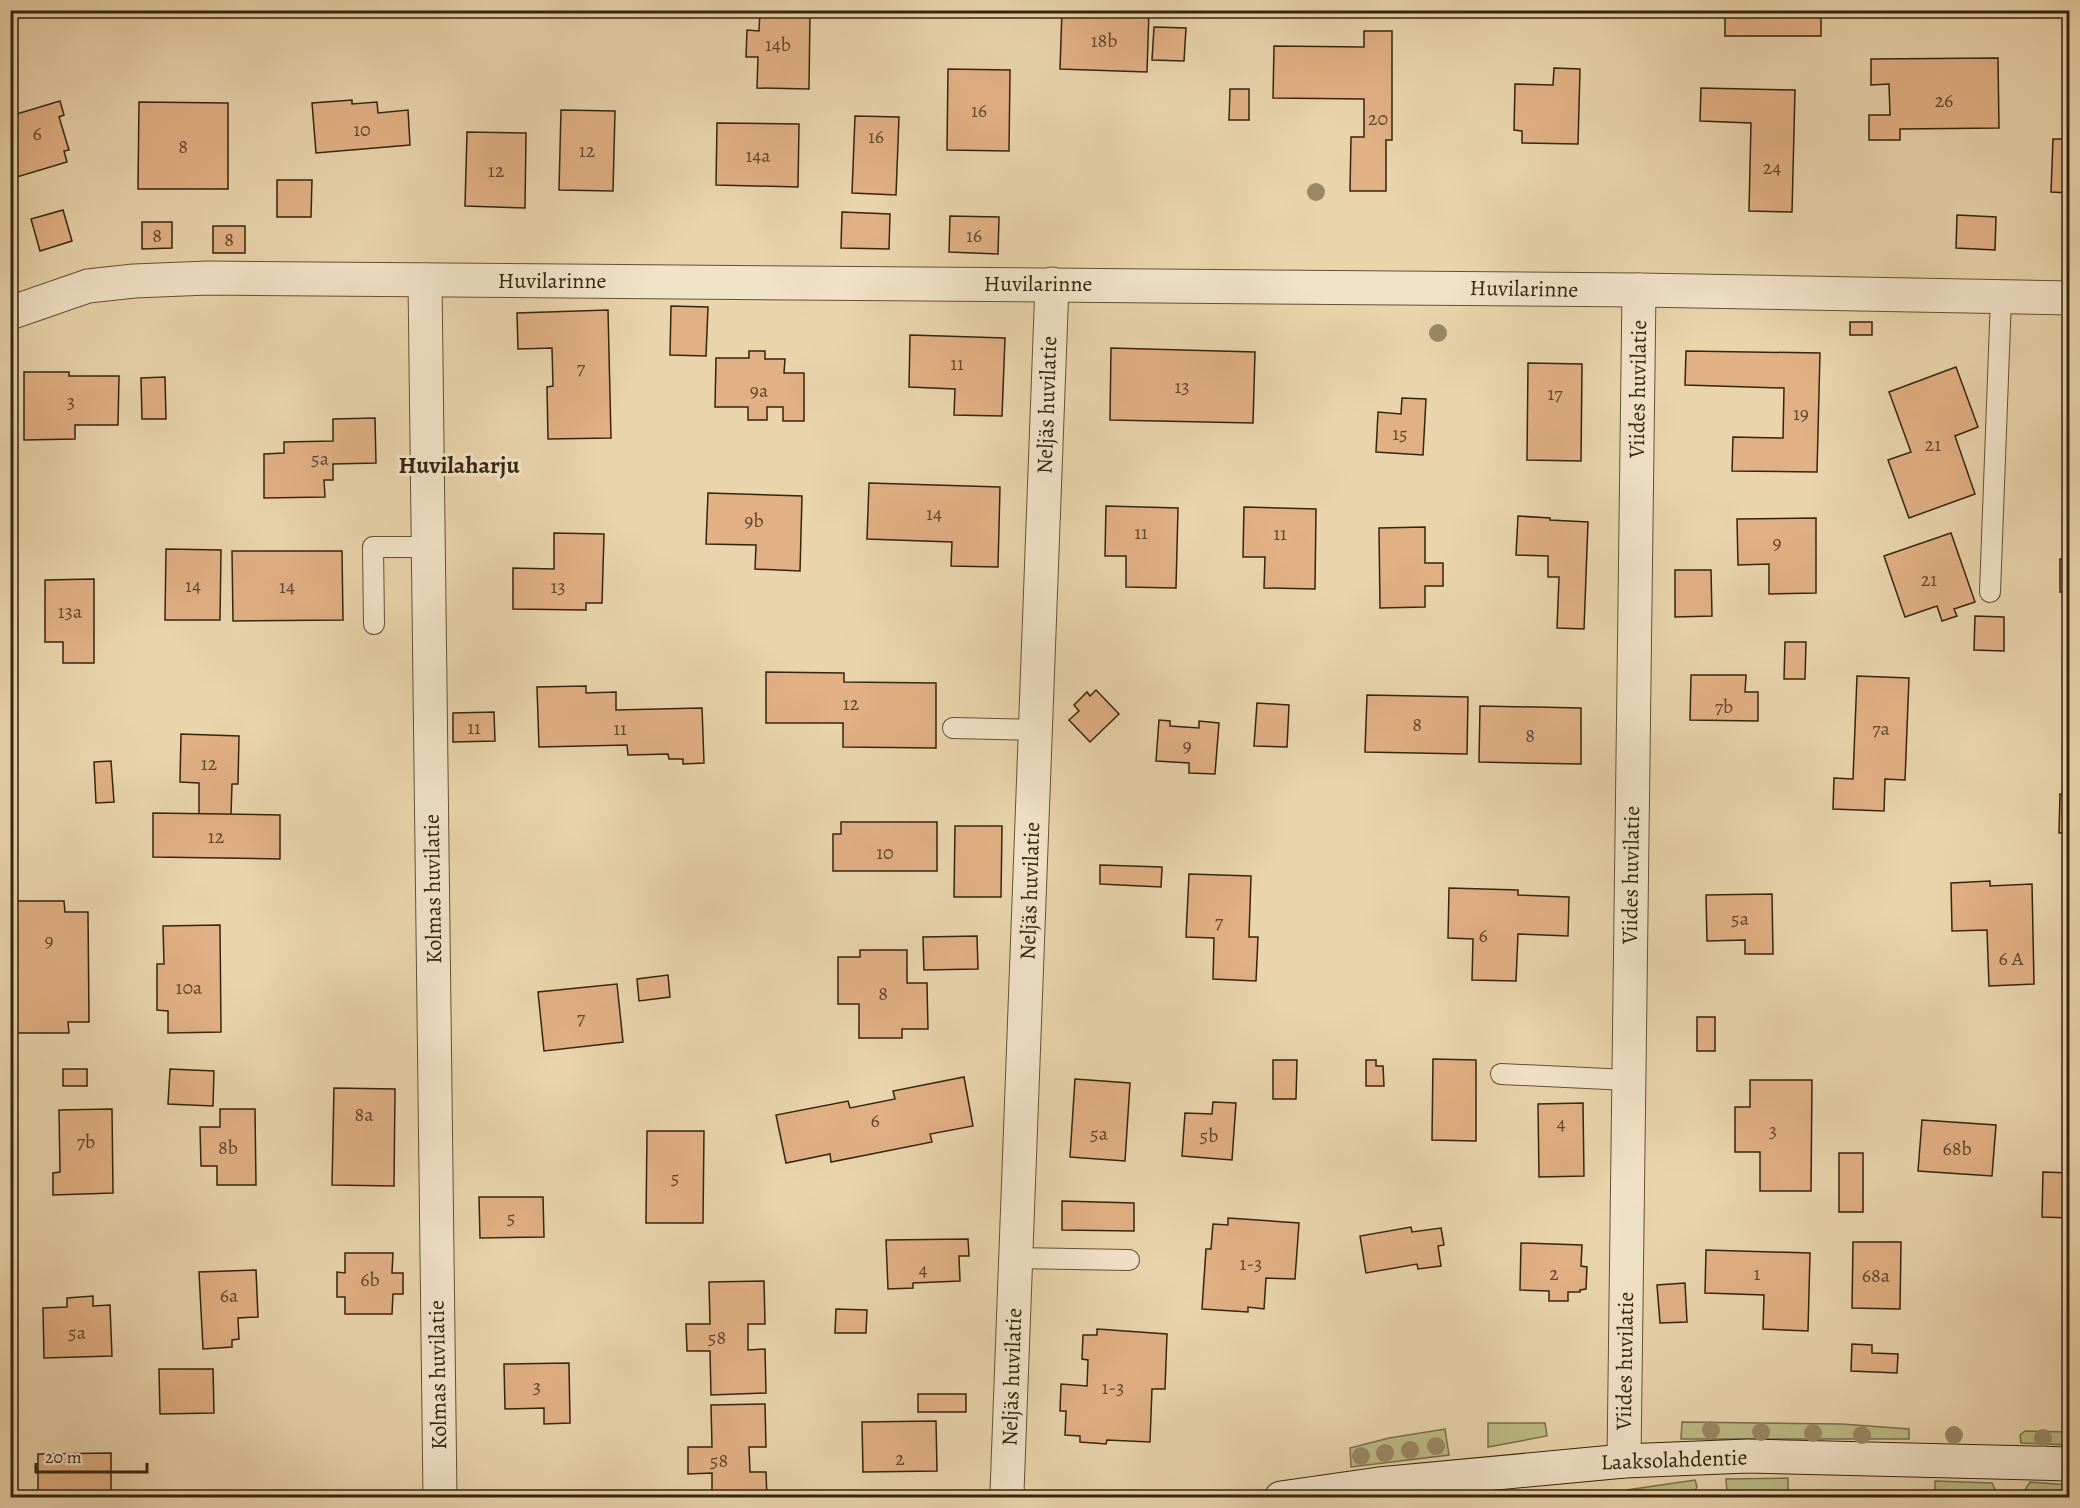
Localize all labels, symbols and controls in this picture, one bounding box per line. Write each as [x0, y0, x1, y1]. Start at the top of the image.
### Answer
house number: 18b [1091, 27, 1117, 54]
house number: 14b [765, 31, 791, 58]
house number: 26 [1935, 87, 1953, 114]
house number: 16 [971, 97, 987, 124]
house number: 20 [1368, 105, 1388, 132]
house number: 10 [353, 116, 371, 143]
house number: 6 [32, 120, 42, 147]
house number: 16 [868, 123, 884, 150]
house number: 8 [178, 133, 188, 160]
house number: 12 [579, 137, 596, 164]
house number: 14a [745, 142, 771, 169]
house number: 24 [1763, 154, 1781, 181]
house number: 12 [488, 157, 505, 184]
house number: 8 [152, 222, 162, 249]
house number: 16 [966, 222, 982, 249]
house number: 8 [224, 226, 234, 253]
street label: Huvilarinne [498, 266, 606, 296]
street label: Huvilarinne [984, 269, 1092, 299]
street label: Huvilarinne [1469, 273, 1579, 305]
street label: Viides huvilatie [1622, 320, 1654, 459]
street label: Neljäs huvilatie [1030, 335, 1064, 475]
house number: 11 [950, 350, 964, 377]
house number: 7 [577, 354, 586, 381]
house number: 13 [1174, 373, 1190, 400]
house number: 9a [750, 377, 769, 404]
house number: 17 [1547, 380, 1563, 407]
house number: 3 [67, 388, 75, 415]
house number: 19 [1793, 400, 1809, 427]
house number: 15 [1392, 420, 1408, 447]
house number: 21 [1925, 431, 1941, 458]
house number: 5a [311, 445, 330, 472]
district label: Huvilaharju [398, 449, 520, 481]
house number: 14 [926, 500, 942, 527]
house number: 9b [744, 507, 764, 534]
house number: 11 [1134, 519, 1148, 546]
house number: 11 [1273, 520, 1287, 547]
house number: 9 [1772, 529, 1782, 556]
house number: 21 [1921, 566, 1937, 593]
house number: 14 [185, 572, 201, 599]
house number: 14 [279, 573, 295, 600]
house number: 13 [550, 573, 566, 600]
house number: 13a [58, 598, 83, 625]
house number: 12 [843, 690, 860, 717]
house number: 7b [1715, 693, 1733, 720]
house number: 8 [1412, 711, 1422, 738]
house number: 11 [467, 714, 481, 741]
house number: 11 [613, 715, 627, 742]
house number: 7a [1872, 715, 1891, 742]
house number: 8 [1525, 722, 1535, 749]
house number: 9 [1182, 732, 1192, 759]
house number: 12 [201, 750, 218, 777]
street label: Viides huvilatie [1615, 806, 1647, 945]
street label: Kolmas huvilatie [417, 814, 449, 964]
street label: Neljäs huvilatie [1013, 821, 1047, 961]
house number: 12 [208, 823, 225, 850]
house number: 10 [876, 839, 894, 866]
house number: 5a [1731, 905, 1750, 932]
house number: 7 [1215, 908, 1224, 935]
house number: 6 [1478, 922, 1488, 949]
house number: 9 [44, 927, 54, 954]
house number: 6 A [1999, 945, 2024, 972]
house number: 10a [176, 974, 203, 1001]
house number: 8 [878, 980, 888, 1007]
house number: 7 [577, 1004, 586, 1031]
house number: 8a [354, 1101, 374, 1128]
house number: 6 [870, 1107, 880, 1134]
house number: 4 [1556, 1110, 1566, 1137]
house number: 3 [1769, 1117, 1777, 1144]
house number: 5a [1090, 1120, 1109, 1147]
house number: 5b [1200, 1122, 1218, 1149]
house number: 7b [77, 1128, 95, 1155]
house number: 8b [218, 1134, 238, 1161]
house number: 68b [1942, 1135, 1972, 1162]
house number: 5 [671, 1164, 679, 1191]
house number: 5 [507, 1204, 515, 1231]
house number: 1-3 [1240, 1250, 1262, 1277]
house number: 4 [918, 1256, 928, 1283]
house number: 2 [1549, 1260, 1559, 1287]
house number: 1 [1754, 1260, 1761, 1287]
house number: 68a [1862, 1262, 1891, 1289]
house number: 6b [360, 1266, 380, 1293]
house number: 6a [220, 1282, 239, 1309]
street label: Viides huvilatie [1609, 1292, 1641, 1431]
street label: Kolmas huvilatie [422, 1300, 454, 1450]
street label: Neljäs huvilatie [995, 1307, 1029, 1447]
house number: 5a [68, 1319, 87, 1346]
house number: 58 [708, 1324, 726, 1351]
house number: 3 [533, 1373, 541, 1400]
house number: 1-3 [1102, 1374, 1124, 1401]
scale bar [36, 1436, 147, 1474]
street label: Laaksolahdentie [1600, 1442, 1748, 1478]
text: 20 m [45, 1445, 82, 1469]
house number: 2 [895, 1445, 905, 1472]
house number: 58 [710, 1447, 728, 1474]

